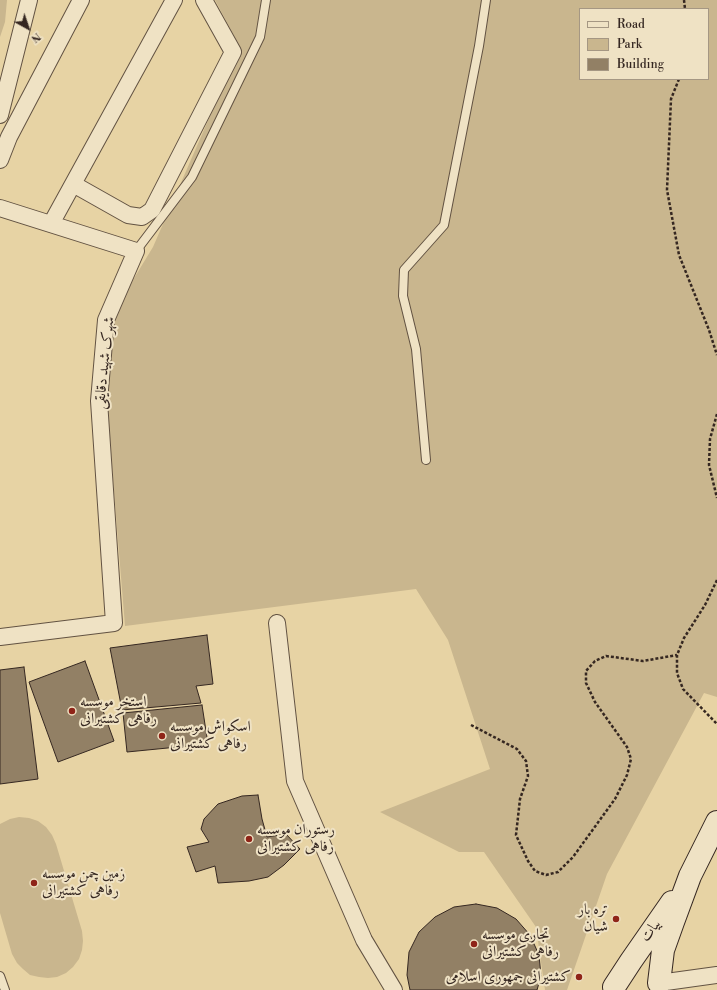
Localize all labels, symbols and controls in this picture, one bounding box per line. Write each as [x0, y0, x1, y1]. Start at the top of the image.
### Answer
north arrow [8, 8, 48, 48]
legend [579, 8, 709, 80]
text: Road [617, 17, 645, 32]
text: N [28, 29, 44, 45]
text: Park [617, 37, 642, 52]
text: Building [617, 57, 664, 72]
street label: شهرک شهید دقایقی [91, 316, 119, 410]
place label: استخر موسسه رفاهی کشتیرانی [80, 693, 157, 728]
marker: استخر موسسه رفاهی کشتیرانی [67, 706, 77, 716]
place label: اسکواش موسسه رفاهی کشتیرانی [170, 718, 251, 753]
marker: اسکواش موسسه رفاهی کشتیرانی [157, 731, 167, 741]
place label: رستوران موسسه رفاهی کشتیرانی [257, 821, 335, 856]
marker: رستوران موسسه رفاهی کشتیرانی [244, 834, 254, 844]
place label: زمین چمن موسسه رفاهی کشتیرانی [42, 865, 125, 900]
marker: زمین چمن موسسه رفاهی کشتیرانی [29, 878, 39, 888]
place label: تره بار شیان [578, 901, 608, 936]
marker: تره بار شیان [611, 914, 621, 924]
street label: بیات [637, 916, 665, 946]
place label: تجاری موسسه رفاهی کشتیرانی [482, 926, 559, 961]
marker: تجاری موسسه رفاهی کشتیرانی [469, 939, 479, 949]
place label: کشتیرانی جمهوری اسلامی [446, 968, 571, 986]
marker: کشتیرانی جمهوری اسلامی [574, 972, 584, 982]

